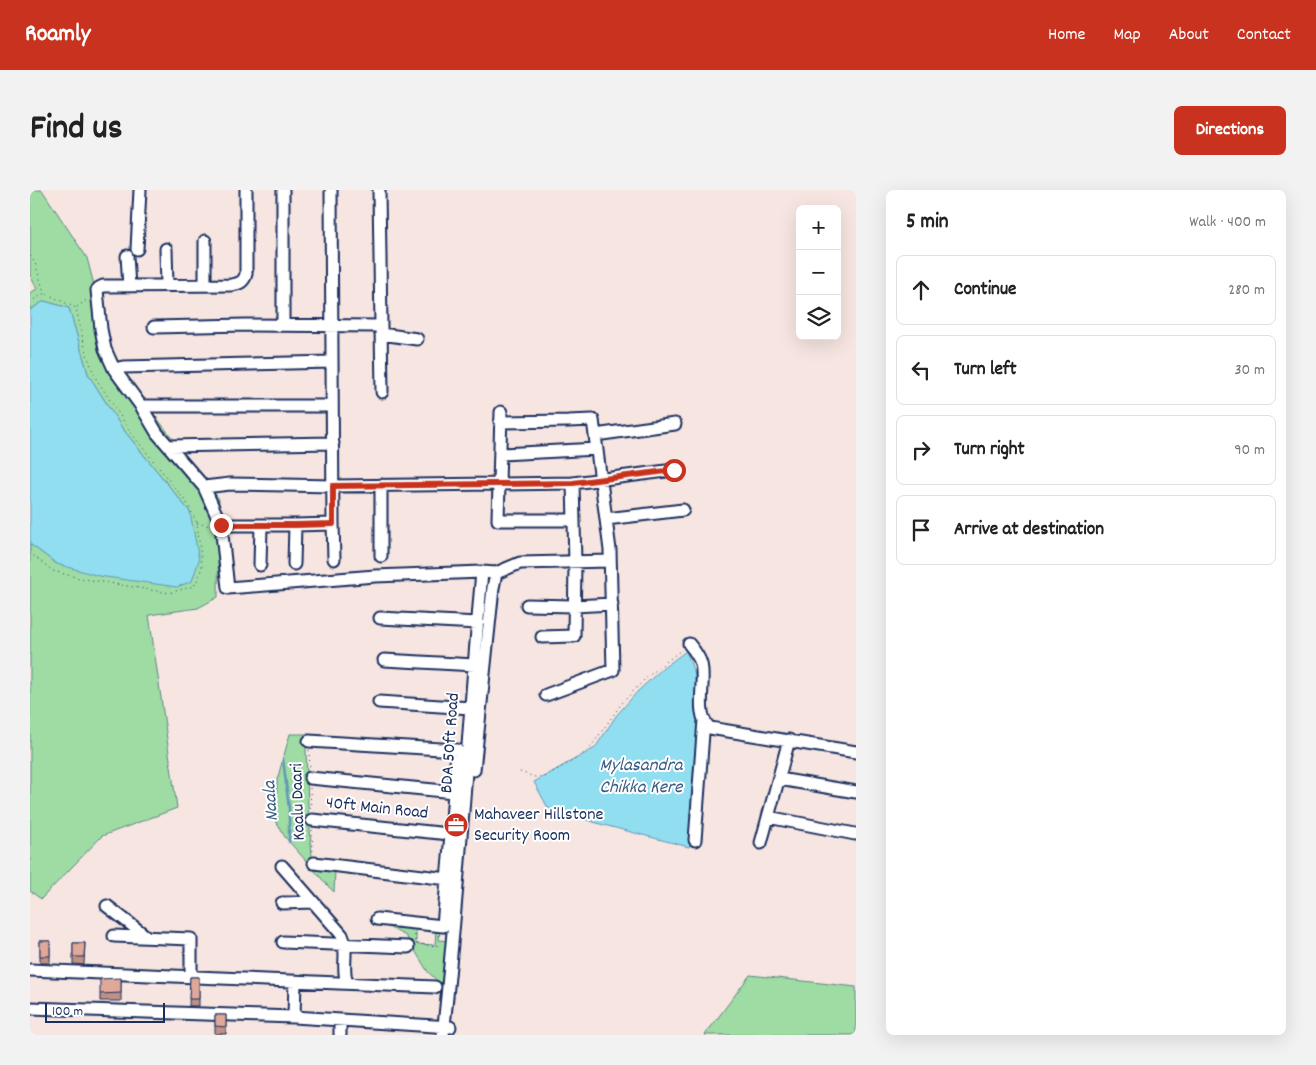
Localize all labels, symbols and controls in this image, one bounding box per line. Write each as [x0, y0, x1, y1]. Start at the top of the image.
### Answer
text: Roamly [25, 18, 91, 52]
text: Home [1048, 23, 1085, 48]
text: Map [1113, 23, 1141, 48]
text: About [1169, 23, 1209, 48]
text: Contact [1237, 23, 1291, 48]
text: Find us [30, 105, 122, 155]
button: Directions [1174, 106, 1286, 155]
map controls [796, 205, 841, 340]
button: + [796, 205, 841, 250]
text: 5 min [906, 208, 949, 238]
text: Walk · 400 m [1189, 211, 1266, 234]
button: − [796, 250, 841, 295]
icon: ahead [907, 276, 935, 304]
text: Continue [954, 277, 1016, 304]
text: 280 m [1228, 279, 1265, 302]
button: layers [796, 295, 841, 340]
icon: left [907, 356, 935, 384]
text: Turn left [954, 357, 1017, 384]
text: 30 m [1235, 359, 1265, 382]
icon: right [907, 436, 935, 464]
text: Turn right [954, 437, 1025, 464]
text: 90 m [1234, 439, 1265, 462]
route start [663, 459, 686, 482]
route end [210, 514, 233, 537]
icon: arrive [907, 516, 935, 544]
text: Arrive at destination [954, 517, 1104, 544]
street label: BDA 50ft Road [435, 692, 467, 794]
water label: Mylasandra Chikka Kere [600, 753, 684, 802]
street label: Kaalu Daari [285, 763, 313, 841]
water label: Naala [257, 779, 287, 822]
street label: 40ft Main Road [325, 791, 429, 827]
place label: Mahaveer Hillstone Security Room [474, 803, 603, 849]
office icon: Mahaveer Hillstone Security Room [443, 812, 469, 838]
scale bar [45, 1000, 165, 1023]
text: 100 m [52, 1002, 83, 1022]

